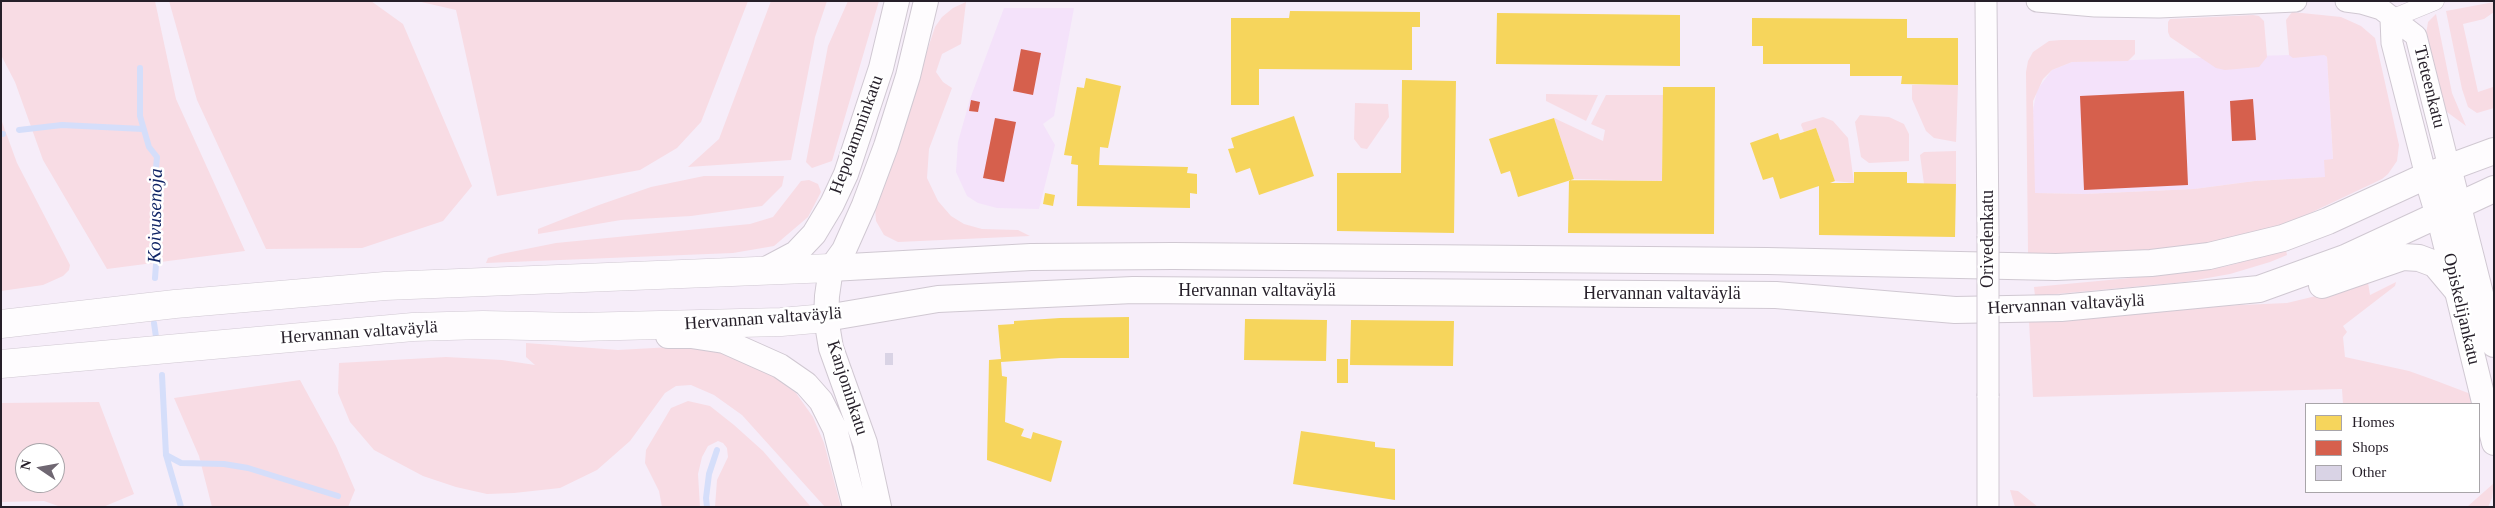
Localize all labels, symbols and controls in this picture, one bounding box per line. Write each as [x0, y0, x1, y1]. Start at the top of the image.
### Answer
street label: Tieteenkatu [2408, 43, 2450, 131]
street label: Hepolamminkatu [825, 73, 889, 197]
water label: Koivusenoja [144, 168, 168, 264]
street label: Orivedenkatu [1977, 190, 1999, 288]
street label: Opiskelijankatu [2438, 251, 2484, 367]
street label: Hervannan valtaväylä [1178, 280, 1336, 302]
street label: Hervannan valtaväylä [1583, 283, 1741, 305]
street label: Hervannan valtaväylä [1987, 290, 2145, 320]
street label: Hervannan valtaväylä [684, 303, 842, 335]
street label: Hervannan valtaväylä [280, 317, 438, 349]
street label: Kanjoninkatu [822, 338, 872, 438]
legend [2305, 403, 2480, 493]
text: Homes [2352, 414, 2395, 430]
text: Shops [2352, 439, 2389, 455]
north arrow [15, 443, 65, 493]
text: N [17, 458, 34, 471]
text: Other [2352, 464, 2386, 480]

